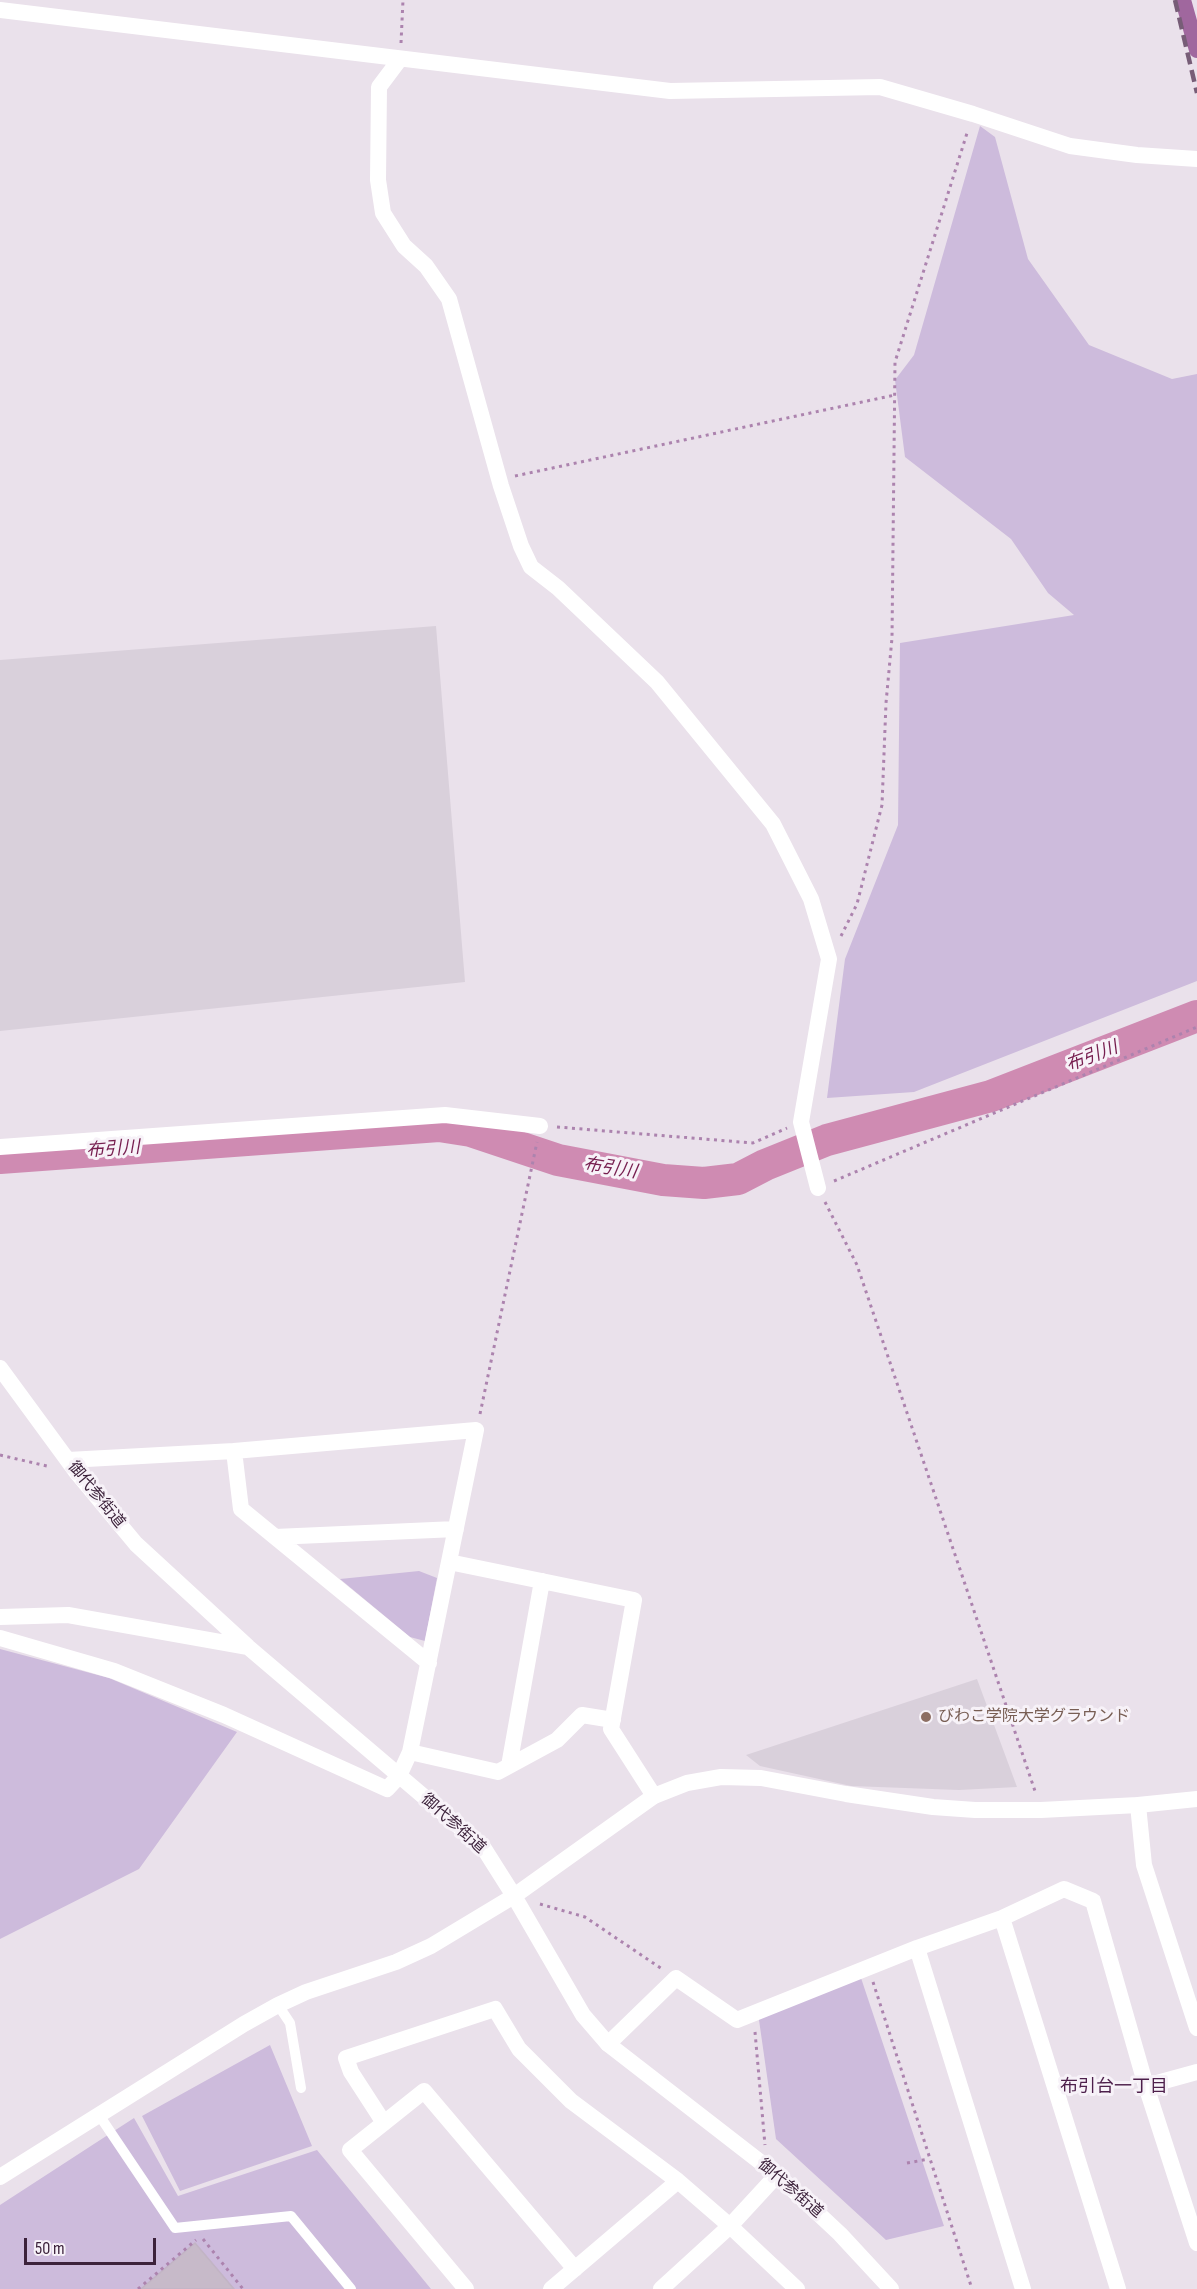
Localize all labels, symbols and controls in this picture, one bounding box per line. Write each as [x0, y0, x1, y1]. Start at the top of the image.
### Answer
water label: 布引川 [1063, 1037, 1121, 1077]
water label: 布引川 [85, 1137, 141, 1163]
water label: 布引川 [582, 1154, 638, 1184]
street label: 御代参街道 [63, 1458, 129, 1532]
place label: びわこ学院大学グラウンド [938, 1707, 1130, 1727]
marker: びわこ学院大学グラウンド [919, 1710, 933, 1724]
street label: 御代参街道 [417, 1790, 489, 1858]
district label: 布引台一丁目 [1060, 2076, 1168, 2098]
street label: 御代参街道 [754, 2156, 826, 2222]
scale bar [27, 2226, 159, 2264]
text: 50 m [35, 2238, 65, 2259]

